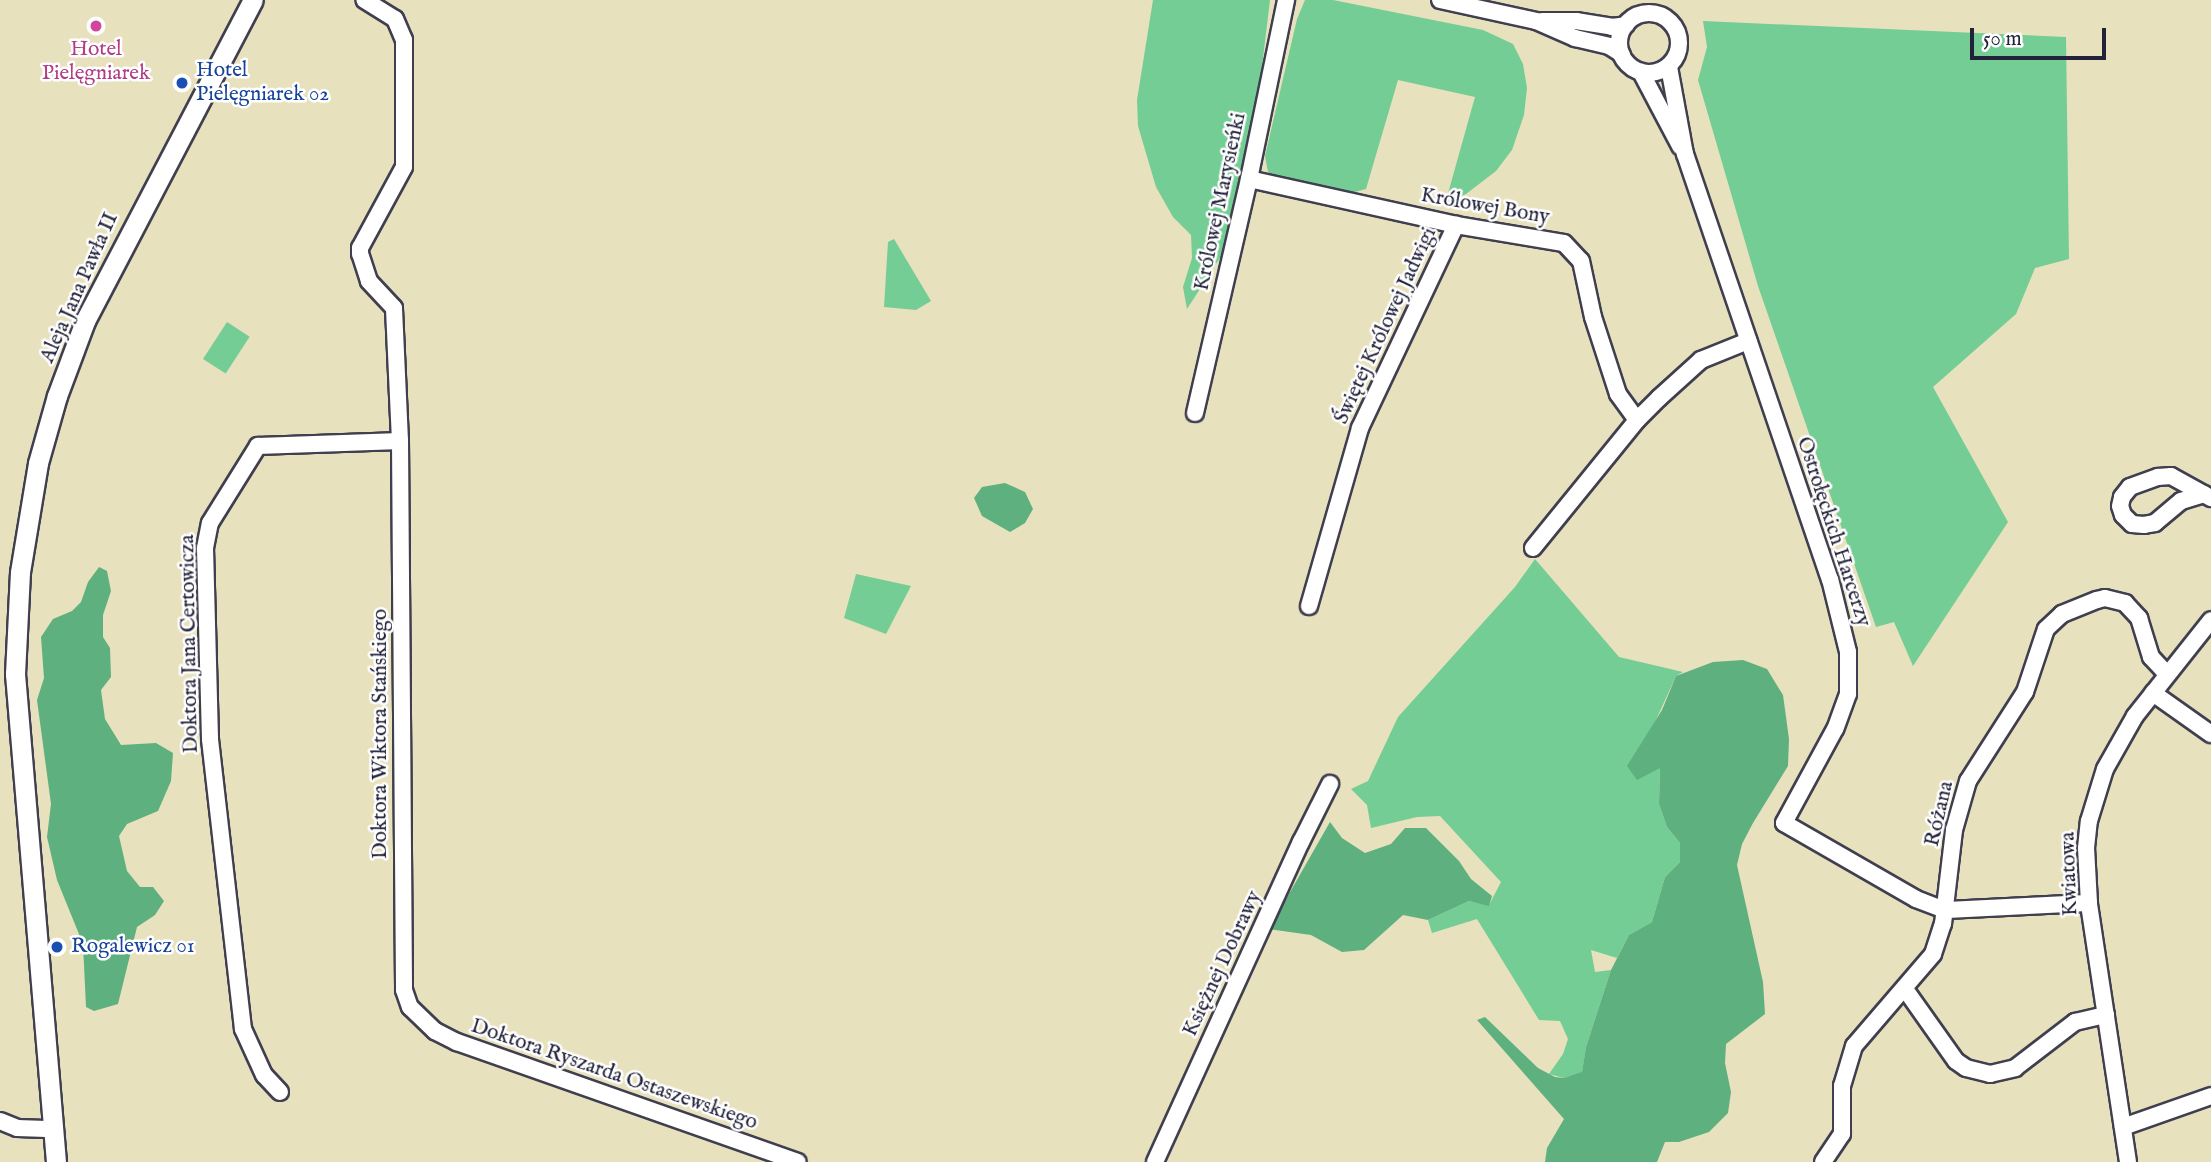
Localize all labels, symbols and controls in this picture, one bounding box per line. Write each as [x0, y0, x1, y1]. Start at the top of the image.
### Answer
scale bar [1973, 14, 2110, 58]
marker: Hotel Pielęgniarek [88, 18, 104, 34]
text: 50 m [1983, 26, 2022, 53]
place label: Hotel Pielęgniarek [42, 37, 150, 87]
place label: Hotel Pielęgniarek 02 [196, 58, 329, 108]
marker: Hotel Pielęgniarek 02 [174, 75, 190, 91]
street label: Królowej Marysieńki [1190, 111, 1252, 293]
street label: Królowej Bony [1419, 183, 1551, 231]
street label: Aleja Jana Pawła II [36, 209, 124, 367]
street label: Świętej Królowej Jadwigi [1329, 224, 1443, 428]
street label: Ostrołęckich Harcerzy [1790, 434, 1876, 630]
street label: Doktora Jana Certowicza [175, 534, 205, 754]
street label: Doktora Wiktora Stańskiego [368, 609, 394, 859]
street label: Różana [1920, 779, 1960, 849]
street label: Kwiatowa [2056, 831, 2084, 917]
street label: Księżnej Dobrawy [1178, 887, 1268, 1041]
place label: Rogalewicz 01 [71, 934, 195, 960]
marker: Rogalewicz 01 [49, 939, 65, 955]
street label: Doktora Ryszarda Ostaszewskiego [467, 1014, 761, 1136]

